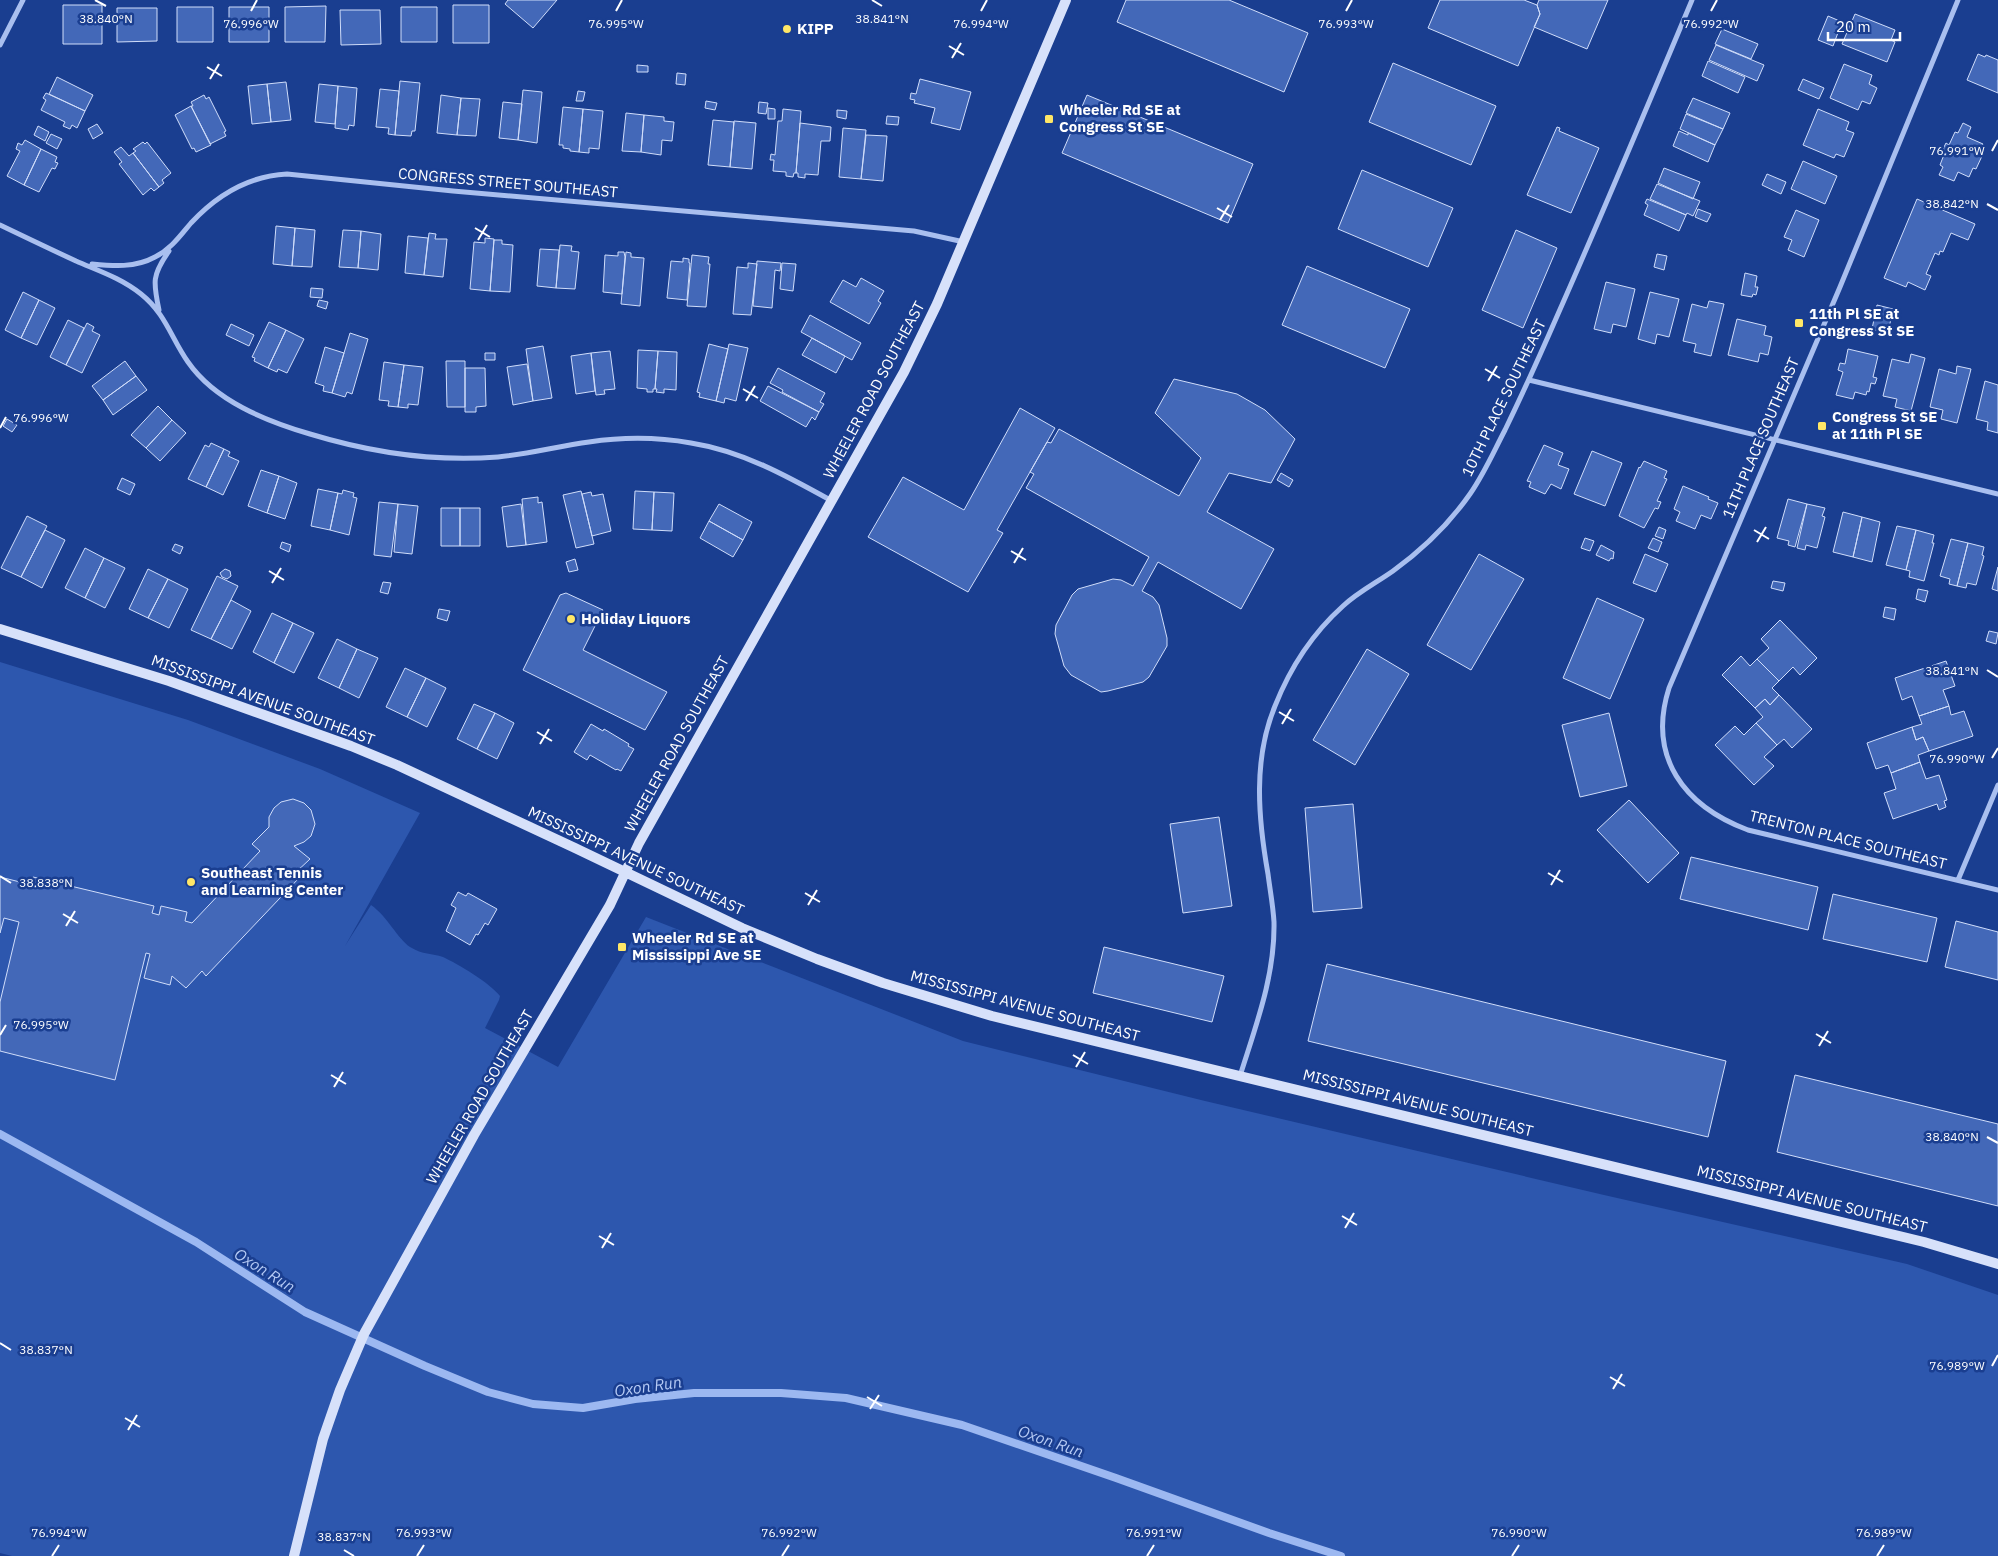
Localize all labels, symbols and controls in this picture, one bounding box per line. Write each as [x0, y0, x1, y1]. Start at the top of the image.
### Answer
scale bar [1828, 10, 1900, 42]
text: 38.840°N [79, 11, 133, 26]
text: 38.841°N [855, 11, 909, 26]
text: 76.996°W [223, 16, 279, 31]
text: 76.995°W [588, 16, 644, 31]
text: 76.994°W [953, 16, 1009, 31]
text: 76.993°W [1318, 16, 1374, 31]
text: 76.992°W [1683, 16, 1739, 31]
text: 20 m [1836, 17, 1871, 36]
place label: KIPP [797, 19, 834, 38]
marker: KIPP [781, 23, 793, 35]
place label: Wheeler Rd SE at Congress St SE [1059, 100, 1181, 136]
marker: Wheeler Rd SE at Congress St SE [1043, 113, 1055, 125]
text: 76.991°W [1929, 143, 1985, 158]
street label: CONGRESS STREET SOUTHEAST [397, 163, 619, 202]
text: 38.842°N [1925, 196, 1979, 211]
street label: WHEELER ROAD SOUTHEAST [819, 297, 929, 482]
place label: 11th Pl SE at Congress St SE [1809, 304, 1914, 340]
street label: 10TH PLACE SOUTHEAST [1457, 316, 1550, 480]
marker: 11th Pl SE at Congress St SE [1793, 317, 1805, 329]
street label: 11TH PLACE SOUTHEAST [1718, 354, 1803, 521]
place label: Congress St SE at 11th Pl SE [1832, 407, 1937, 443]
text: 76.996°W [13, 410, 69, 425]
marker: Congress St SE at 11th Pl SE [1816, 420, 1828, 432]
place label: Holiday Liquors [581, 609, 691, 628]
marker: Holiday Liquors [565, 613, 577, 625]
street label: MISSISSIPPI AVENUE SOUTHEAST [149, 650, 378, 749]
street label: WHEELER ROAD SOUTHEAST [620, 652, 733, 835]
text: 38.841°N [1925, 663, 1979, 678]
text: 76.990°W [1929, 751, 1985, 766]
street label: MISSISSIPPI AVENUE SOUTHEAST [525, 802, 748, 919]
street label: TRENTON PLACE SOUTHEAST [1748, 806, 1949, 873]
place label: Southeast Tennis and Learning Center [201, 863, 343, 899]
text: 38.838°N [19, 875, 73, 890]
marker: Southeast Tennis and Learning Center [185, 876, 197, 888]
place label: Wheeler Rd SE at Mississippi Ave SE [632, 928, 761, 964]
marker: Wheeler Rd SE at Mississippi Ave SE [616, 941, 628, 953]
street label: MISSISSIPPI AVENUE SOUTHEAST [908, 966, 1142, 1045]
street label: WHEELER ROAD SOUTHEAST [422, 1006, 538, 1187]
text: 76.995°W [13, 1017, 69, 1032]
street label: MISSISSIPPI AVENUE SOUTHEAST [1301, 1065, 1536, 1140]
text: 38.840°N [1925, 1129, 1979, 1144]
street label: MISSISSIPPI AVENUE SOUTHEAST [1695, 1161, 1930, 1236]
water label: Oxon Run [231, 1244, 299, 1296]
text: 38.837°N [19, 1342, 73, 1357]
text: 76.989°W [1929, 1358, 1985, 1373]
water label: Oxon Run [613, 1371, 683, 1401]
water label: Oxon Run [1016, 1420, 1086, 1462]
text: 76.994°W [31, 1525, 87, 1540]
text: 76.993°W [396, 1525, 452, 1540]
text: 76.992°W [761, 1525, 817, 1540]
text: 76.991°W [1126, 1525, 1182, 1540]
text: 76.990°W [1491, 1525, 1547, 1540]
text: 76.989°W [1856, 1525, 1912, 1540]
text: 38.837°N [317, 1529, 371, 1544]

